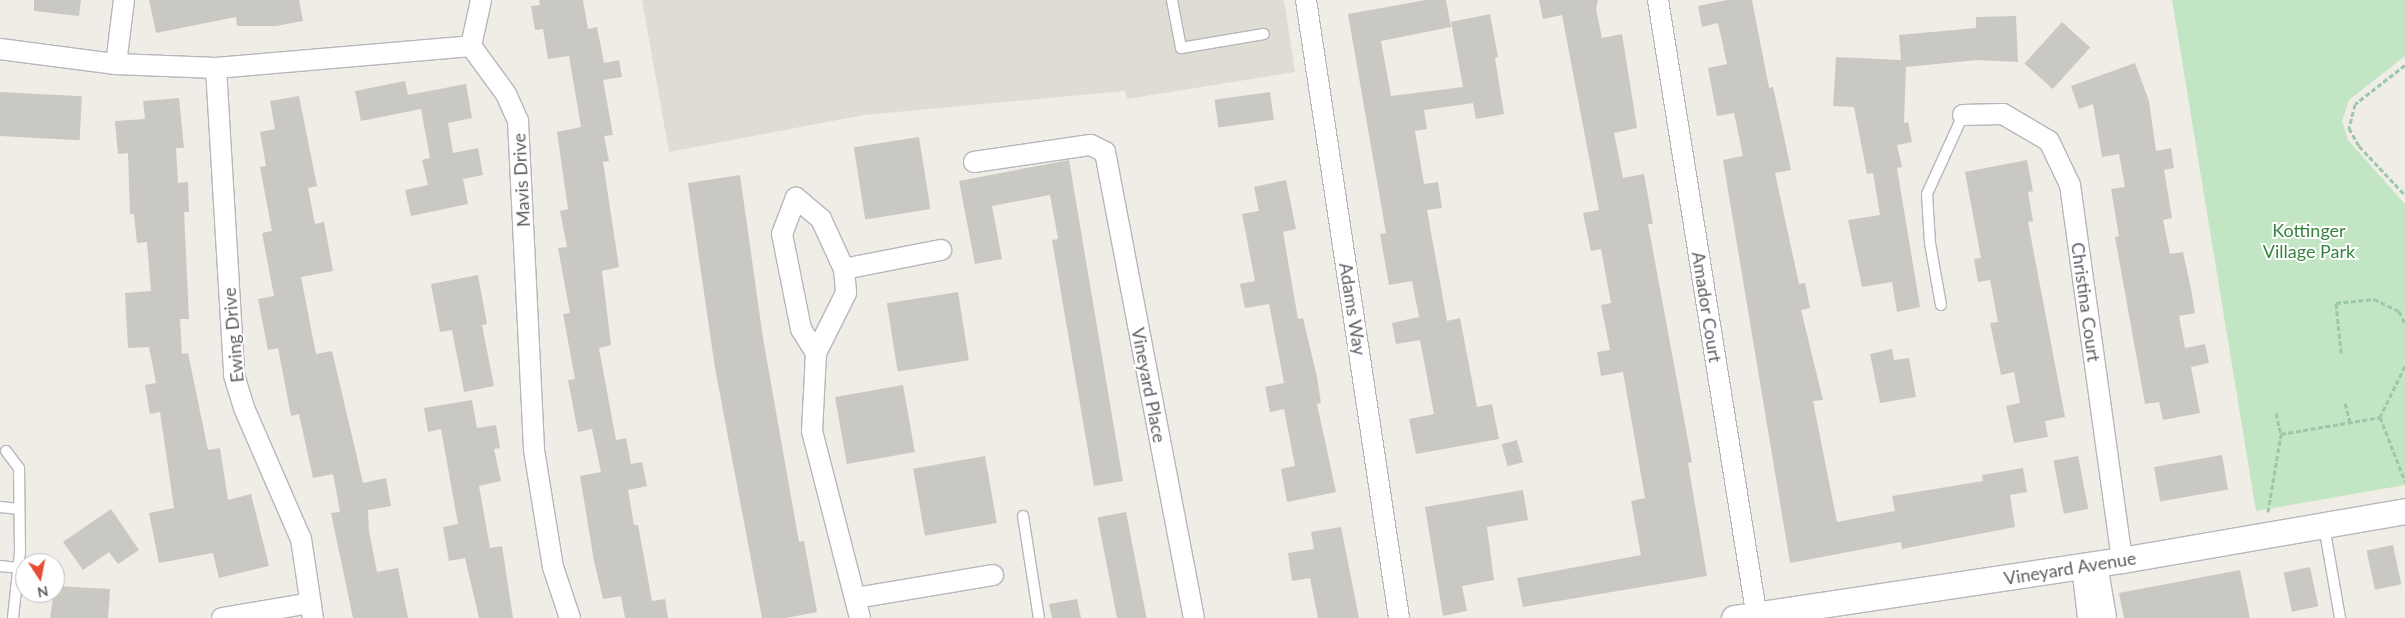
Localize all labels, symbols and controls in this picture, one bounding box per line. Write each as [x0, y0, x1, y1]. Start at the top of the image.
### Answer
street label: Mavis Drive [508, 132, 534, 228]
park label: Kottinger Village Park [2263, 220, 2355, 262]
street label: Christina Court [2067, 241, 2105, 363]
street label: Amador Court [1688, 250, 1726, 364]
street label: Adams Way [1335, 261, 1371, 357]
street label: Ewing Drive [218, 287, 248, 383]
street label: Vineyard Place [1127, 326, 1171, 444]
street label: Vineyard Avenue [2002, 547, 2138, 589]
north arrow [15, 553, 65, 603]
text: N [36, 583, 50, 602]

